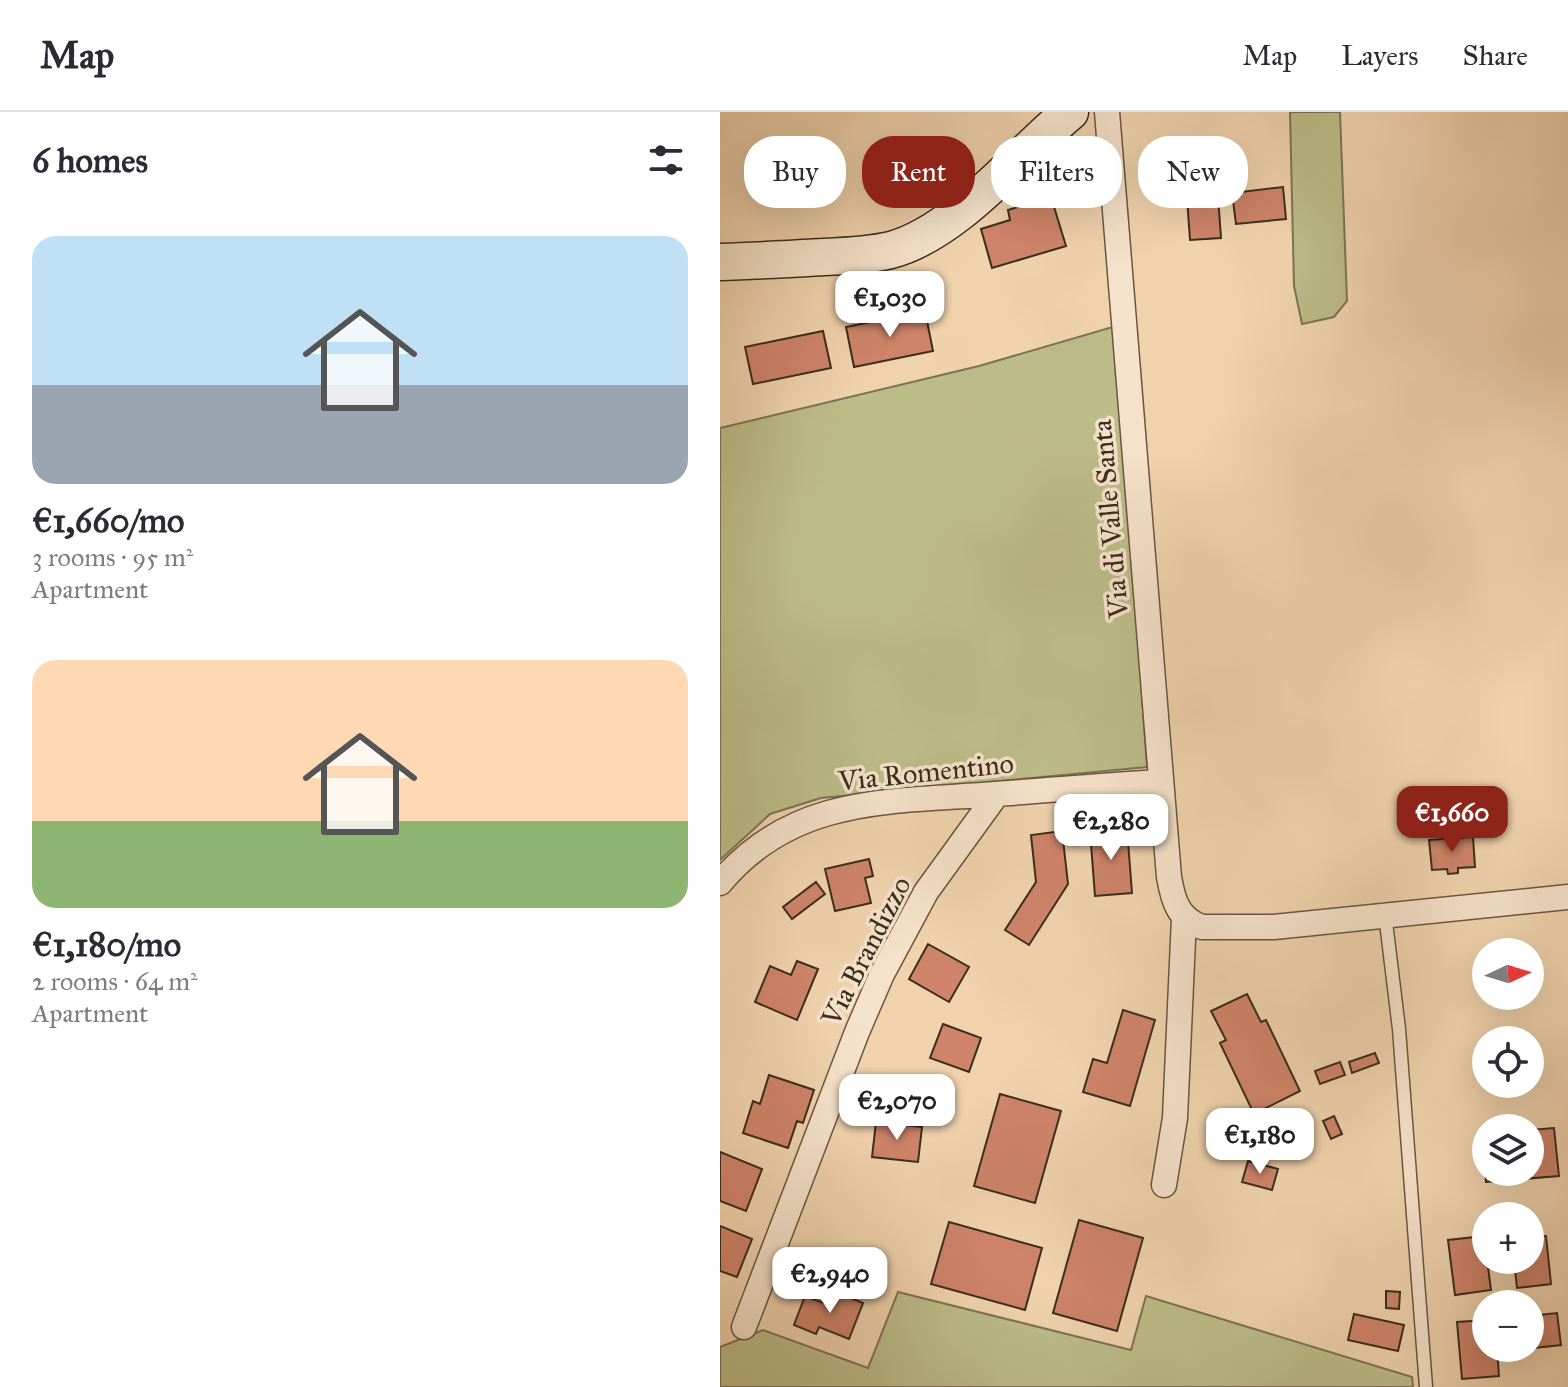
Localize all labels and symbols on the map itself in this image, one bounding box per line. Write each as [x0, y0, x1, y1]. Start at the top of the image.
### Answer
pin: €1,030 [825, 271, 955, 339]
street label: Via di Valle Santa [1084, 418, 1136, 621]
street label: Via Romentino [836, 745, 1015, 799]
pin: €1,660 [1387, 786, 1517, 854]
pin: €2,280 [1046, 794, 1176, 862]
street label: Via Brandizzo [813, 871, 919, 1032]
north arrow [1472, 938, 1544, 1010]
pin: €2,070 [832, 1074, 962, 1142]
pin: €1,180 [1195, 1108, 1325, 1176]
pin: €2,940 [765, 1247, 895, 1315]

